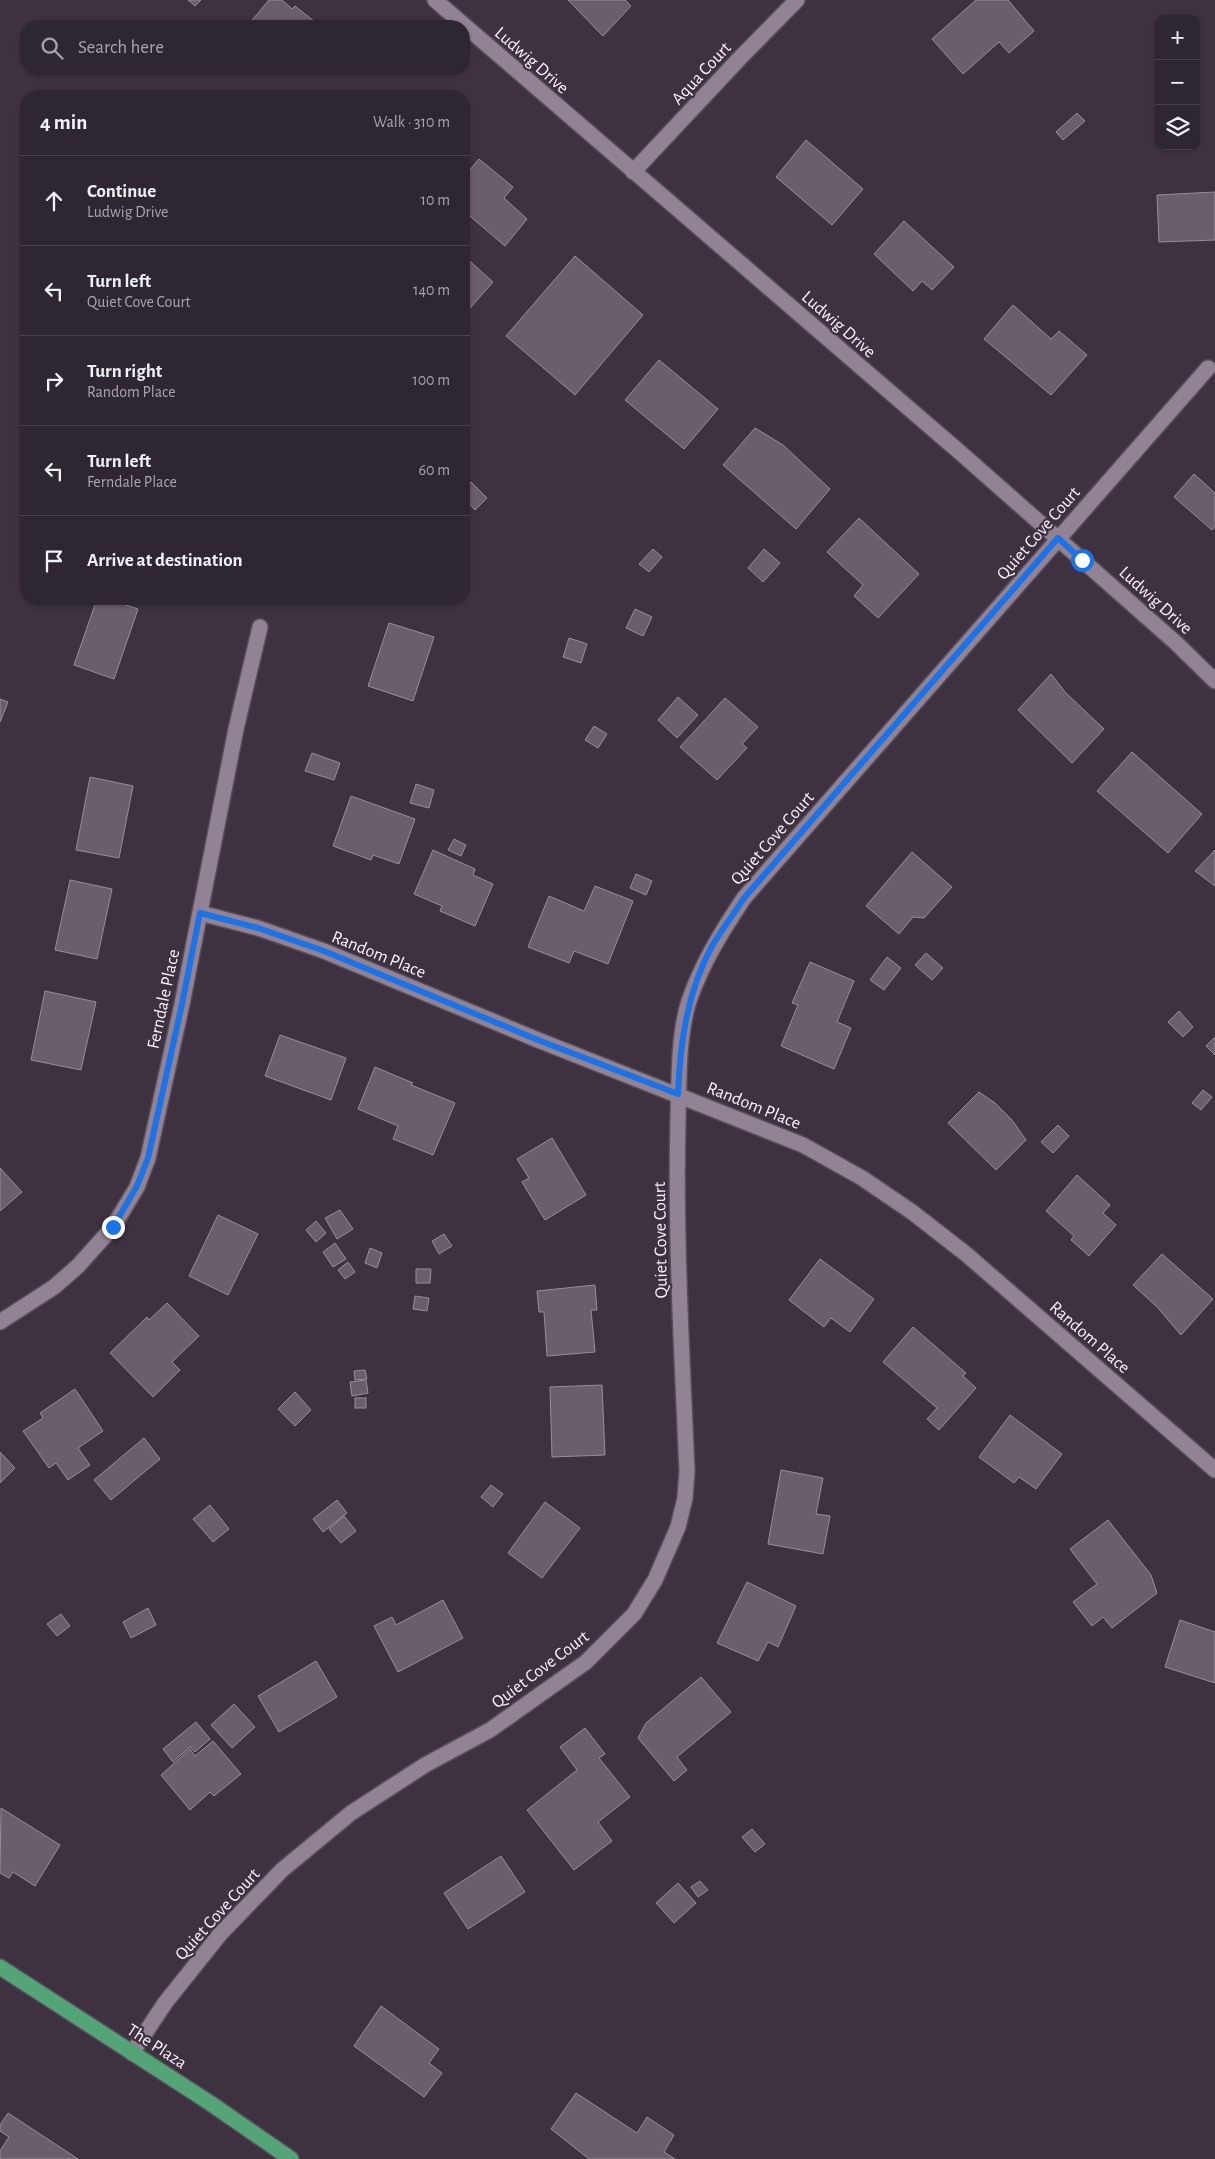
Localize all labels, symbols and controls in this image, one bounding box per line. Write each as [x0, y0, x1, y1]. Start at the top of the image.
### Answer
map controls [1155, 15, 1200, 150]
button: + [1155, 15, 1200, 60]
search box [20, 20, 470, 75]
street label: Ludwig Drive [491, 24, 572, 98]
icon: search [38, 34, 66, 62]
text: Search here [78, 38, 164, 57]
street label: Aqua Court [669, 39, 735, 108]
button: − [1155, 60, 1200, 105]
button: layers [1155, 105, 1200, 150]
text: 4 min [40, 112, 87, 133]
text: Walk · 310 m [373, 114, 450, 130]
text: Continue [87, 182, 156, 201]
icon: ahead [40, 187, 68, 215]
text: 10 m [421, 192, 450, 208]
text: Ludwig Drive [87, 204, 168, 220]
text: Turn left [87, 272, 151, 291]
icon: left [40, 277, 68, 305]
text: 140 m [413, 282, 450, 298]
street label: Ludwig Drive [798, 288, 879, 362]
text: Quiet Cove Court [87, 294, 191, 310]
text: Turn right [87, 362, 162, 381]
icon: right [40, 367, 68, 395]
text: 100 m [412, 372, 450, 388]
text: Random Place [87, 384, 176, 400]
text: Turn left [87, 452, 151, 471]
icon: left [40, 457, 68, 485]
text: 60 m [419, 462, 450, 478]
text: Ferndale Place [87, 474, 177, 490]
street label: Quiet Cove Court [994, 484, 1084, 584]
icon: arrive [40, 547, 68, 575]
route start [1071, 549, 1094, 572]
text: Arrive at destination [87, 551, 243, 570]
street label: Ludwig Drive [1115, 563, 1195, 638]
street label: Quiet Cove Court [728, 789, 818, 889]
street label: Random Place [329, 928, 428, 982]
street label: Ferndale Place [145, 948, 183, 1051]
street label: Random Place [704, 1079, 803, 1133]
street label: Quiet Cove Court [651, 1181, 671, 1298]
route end [102, 1216, 125, 1239]
street label: Random Place [1046, 1298, 1133, 1377]
street label: Quiet Cove Court [489, 1627, 593, 1712]
street label: Quiet Cove Court [172, 1865, 264, 1964]
street label: The Plaza [123, 2021, 190, 2073]

